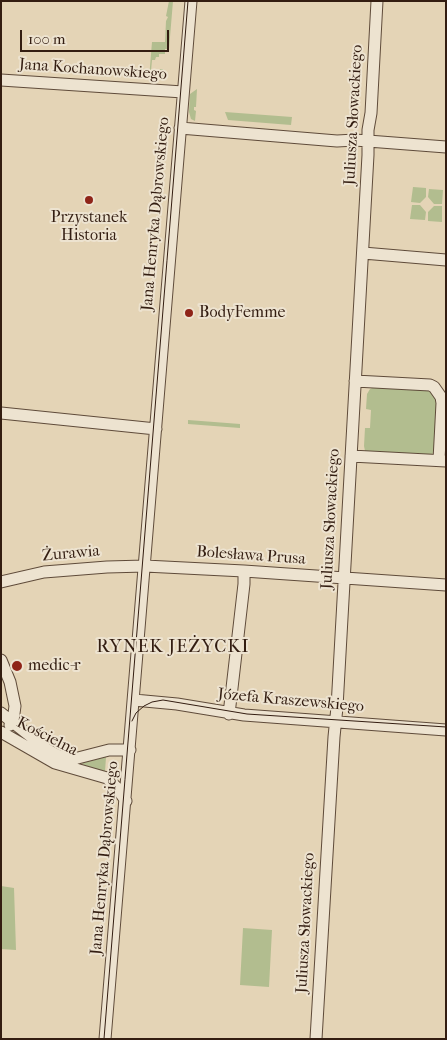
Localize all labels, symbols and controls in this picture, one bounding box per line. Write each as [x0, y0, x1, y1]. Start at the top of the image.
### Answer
scale bar [22, 20, 171, 52]
text: 100 m [28, 30, 66, 48]
street label: Juliusza Słowackiego [341, 44, 367, 186]
street label: Jana Kochanowskiego [18, 55, 168, 85]
street label: Jana Henryka Dąbrowskiego [138, 116, 174, 312]
marker: Przystanek Historia [83, 194, 95, 206]
place label: Przystanek Historia [51, 208, 127, 246]
place label: BodyFemme [199, 303, 285, 323]
marker: BodyFemme [183, 307, 195, 319]
street label: Juliusza Słowackiego [318, 448, 344, 590]
street label: Żurawia [41, 542, 101, 566]
street label: Bolesława Prusa [196, 543, 306, 569]
district label: RYNEK JEŻYCKI [95, 637, 251, 659]
place label: medic-r [28, 656, 80, 676]
marker: medic-r [10, 659, 24, 673]
street label: Józefa Kraszewskiego [217, 685, 365, 717]
street label: Kościelna [13, 713, 81, 761]
street label: Jana Henryka Dąbrowskiego [87, 760, 123, 956]
street label: Juliusza Słowackiego [293, 852, 319, 994]

